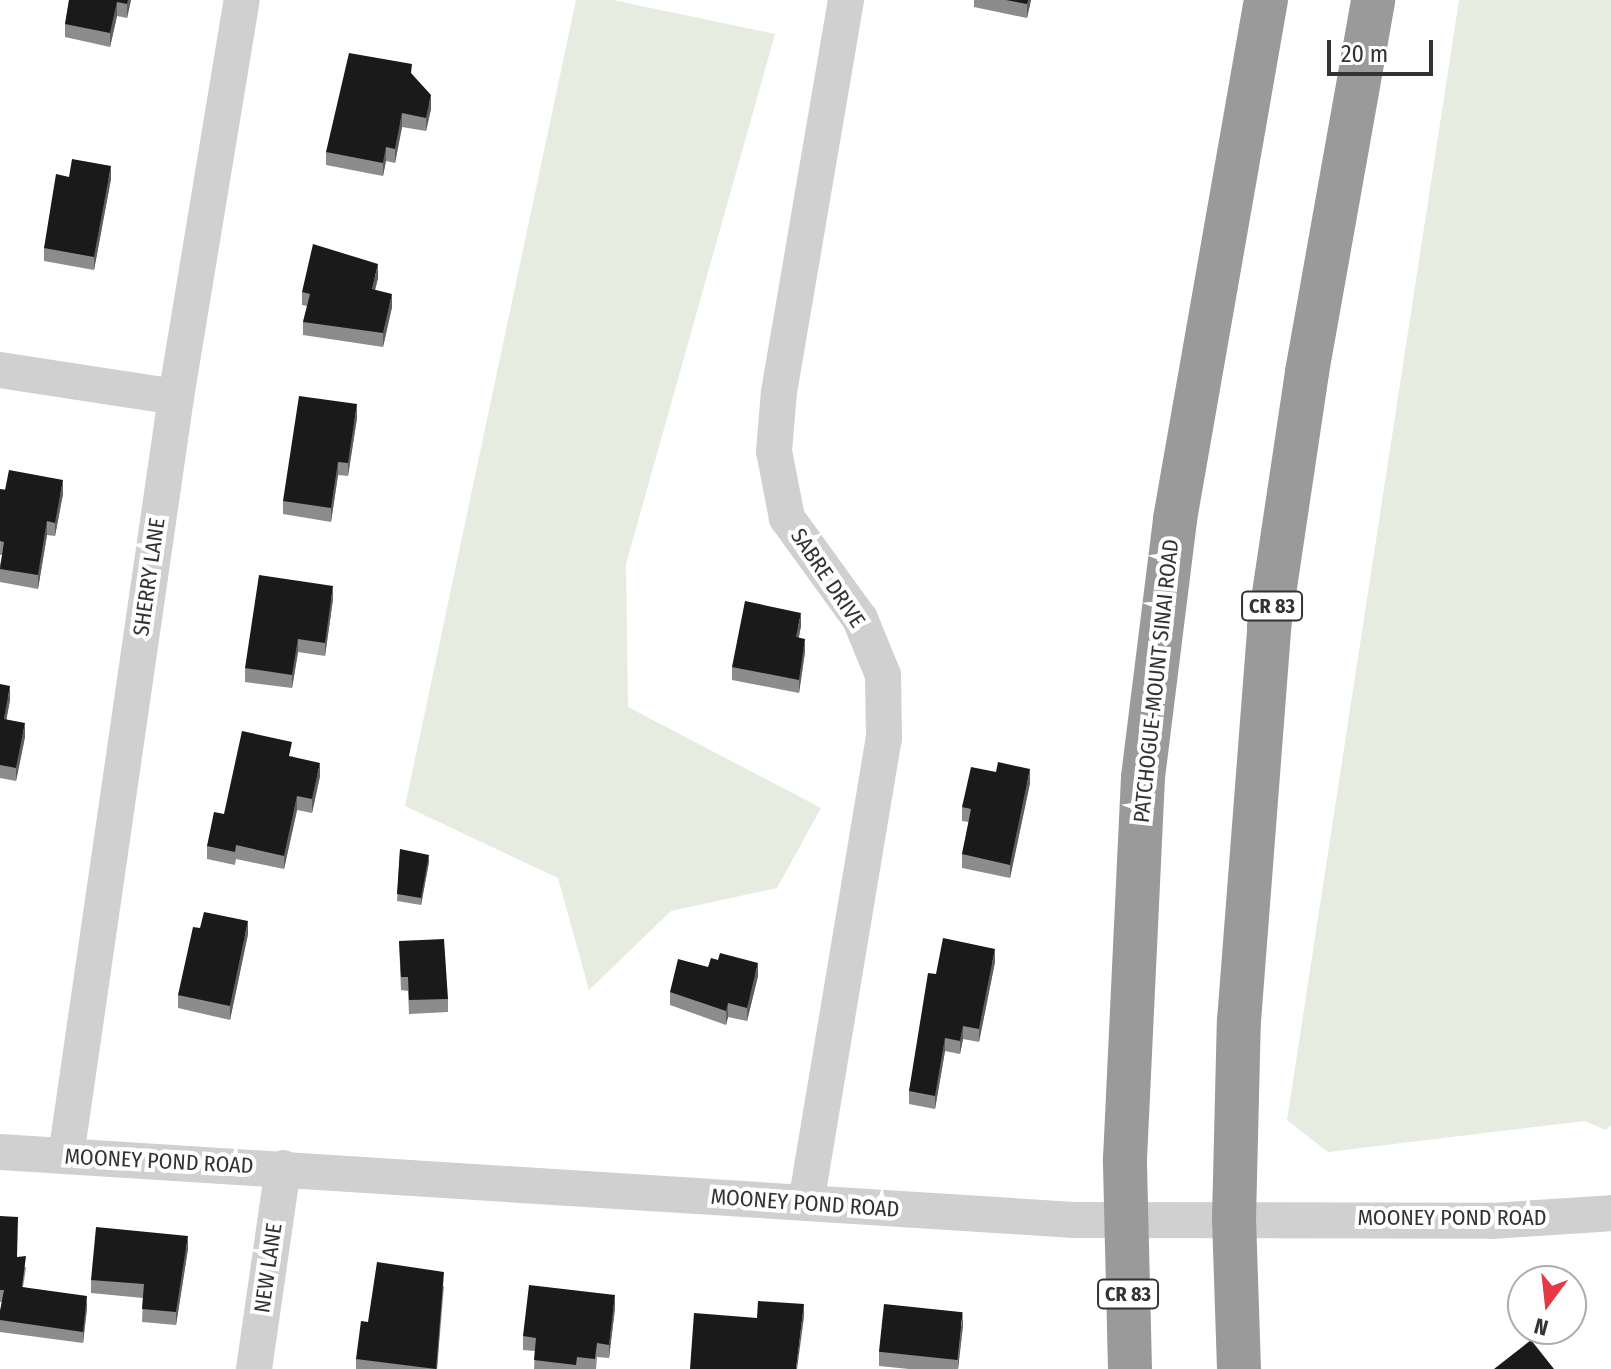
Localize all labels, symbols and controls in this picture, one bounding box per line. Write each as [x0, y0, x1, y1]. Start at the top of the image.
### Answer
scale bar [1331, 24, 1437, 74]
text: 20 m [1341, 40, 1388, 68]
street label: SHERRY LANE [128, 516, 170, 638]
street label: SABRE DRIVE [785, 523, 871, 633]
street label: PATCHOGUE-MOUNT SINAI ROAD [1128, 538, 1184, 824]
road number: CR 83 [1240, 590, 1304, 622]
street label: MOONEY POND ROAD [64, 1143, 254, 1179]
street label: MOONEY POND ROAD [710, 1183, 900, 1223]
street label: MOONEY POND ROAD [1357, 1205, 1547, 1231]
street label: NEW LANE [249, 1221, 287, 1315]
north arrow [1507, 1265, 1587, 1345]
road number: CR 83 [1096, 1278, 1160, 1310]
text: N [1531, 1312, 1551, 1341]

